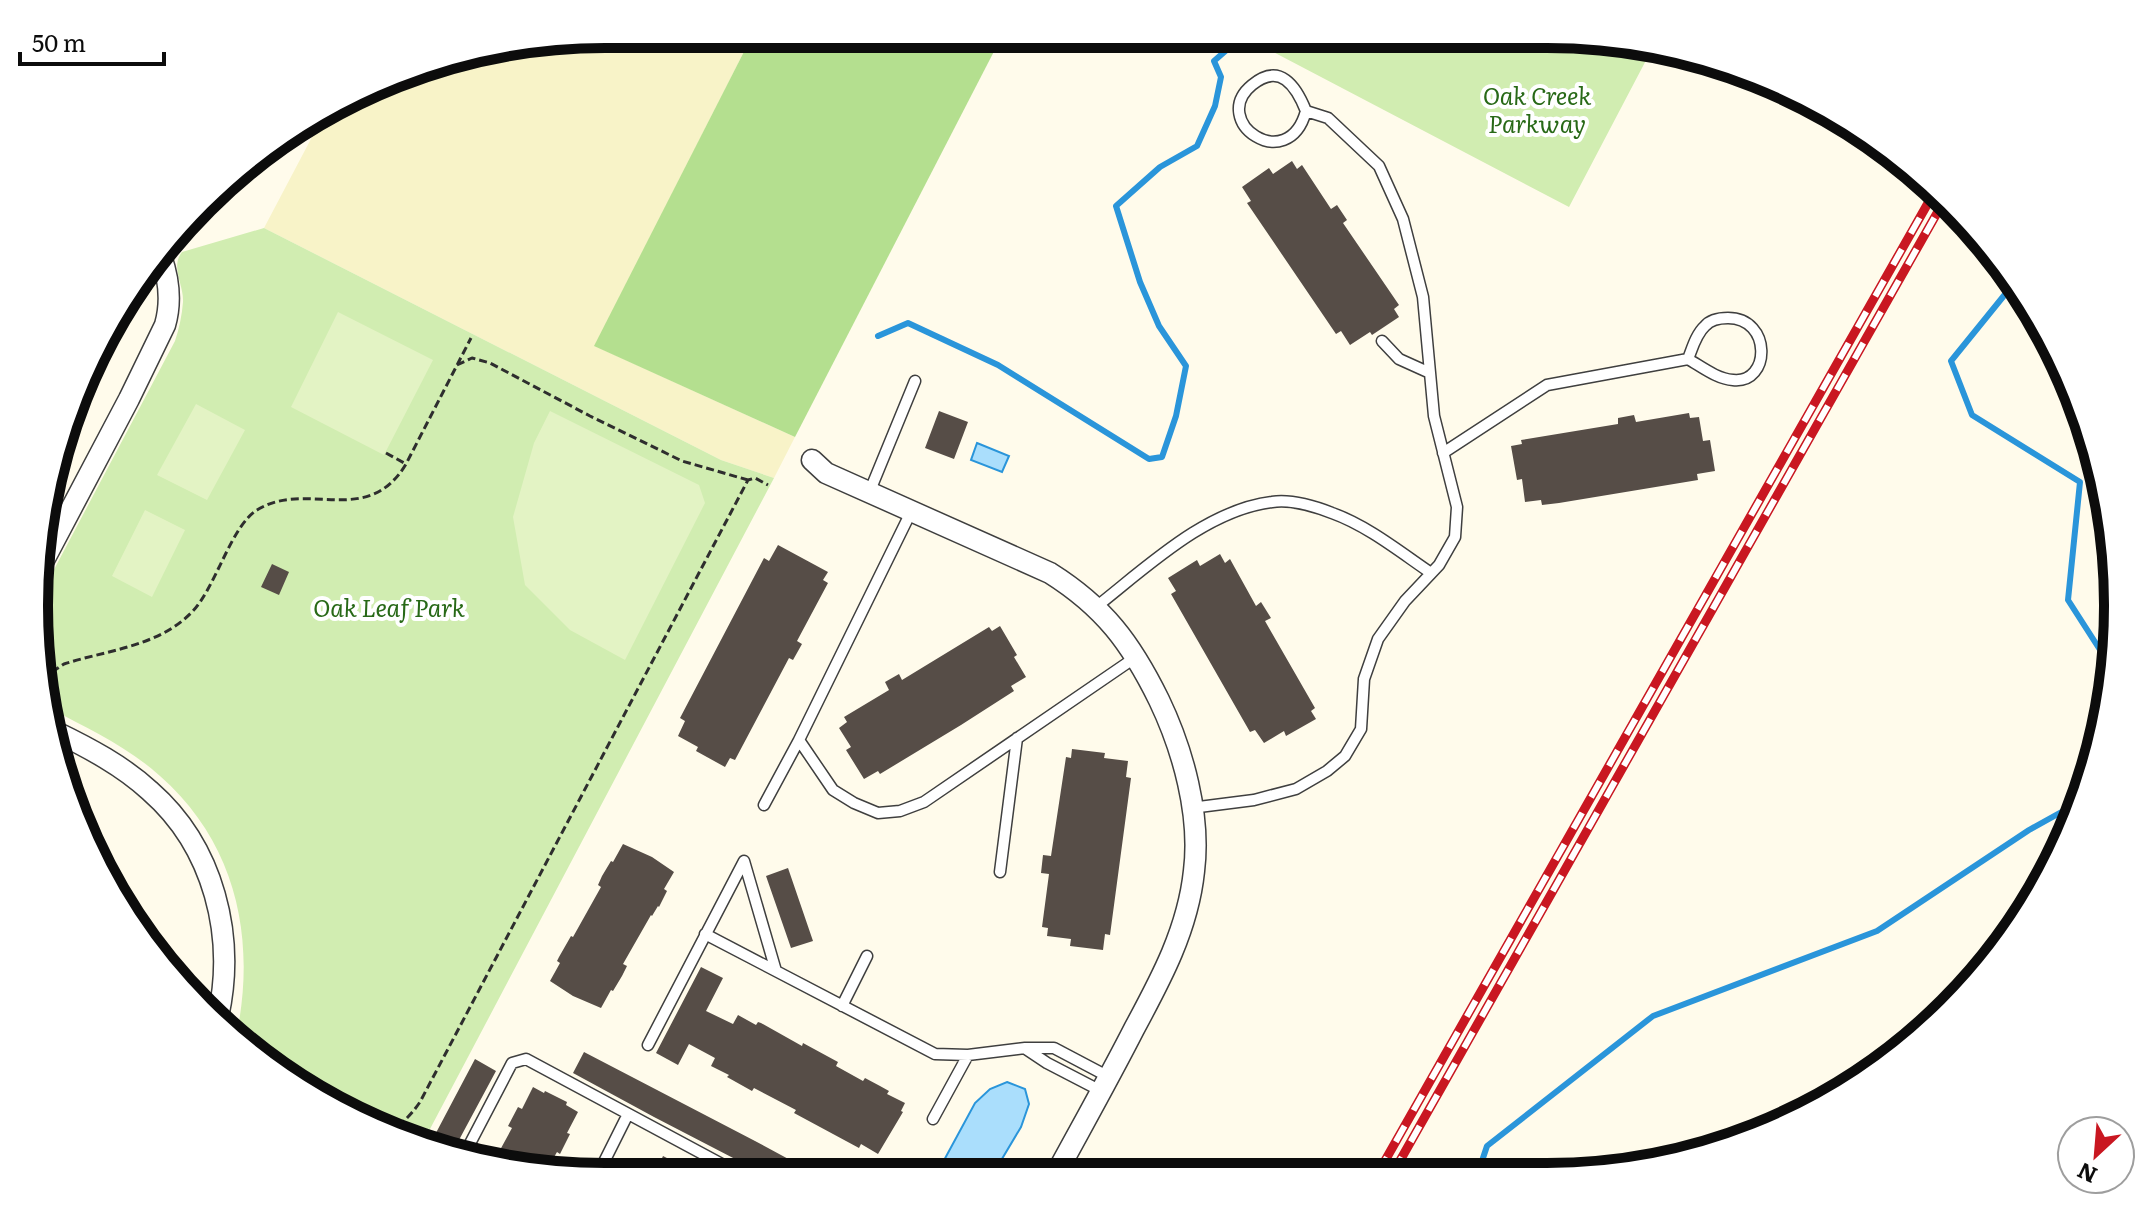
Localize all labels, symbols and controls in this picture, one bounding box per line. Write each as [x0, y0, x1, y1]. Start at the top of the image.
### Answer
scale bar [20, 16, 164, 66]
text: 50 m [32, 24, 86, 59]
park label: Oak Creek Parkway [1483, 77, 1592, 140]
park label: Oak Leaf Park [313, 589, 466, 624]
north arrow [2056, 1115, 2136, 1195]
text: N [2071, 1155, 2102, 1193]

